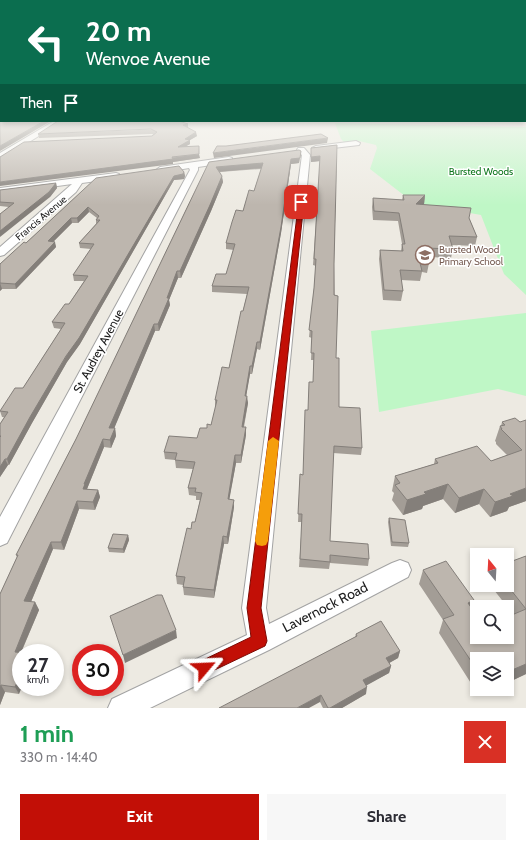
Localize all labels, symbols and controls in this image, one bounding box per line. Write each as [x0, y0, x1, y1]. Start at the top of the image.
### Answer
text: 20 m [86, 14, 151, 48]
icon: left [20, 16, 72, 68]
text: Wenvoe Avenue [86, 48, 210, 70]
icon: arrive [60, 92, 82, 114]
text: Then [20, 94, 52, 112]
park label: Bursted Woods [449, 165, 513, 178]
pin [284, 185, 318, 219]
icon: arrive [290, 191, 312, 213]
street label: Francis Avenue [13, 193, 69, 243]
place label: Bursted Wood Primary School [439, 243, 504, 268]
school or university icon: Bursted Wood Primary School [414, 244, 436, 266]
street label: St. Audrey Avenue [70, 307, 126, 395]
north arrow [470, 548, 514, 592]
map controls [470, 548, 514, 696]
street label: Lavernock Road [279, 578, 371, 636]
button: search [470, 600, 514, 644]
speed limit sign: 30 [72, 644, 124, 696]
position arrow [183, 647, 225, 689]
button: layers [470, 652, 514, 696]
text: 27 [28, 653, 48, 677]
text: km/h [27, 673, 49, 686]
text: 1 min [20, 719, 74, 748]
button: close [464, 721, 506, 763]
text: 330 m · 14:40 [20, 749, 97, 765]
button: Exit [20, 794, 259, 840]
button: Share [267, 794, 506, 840]

